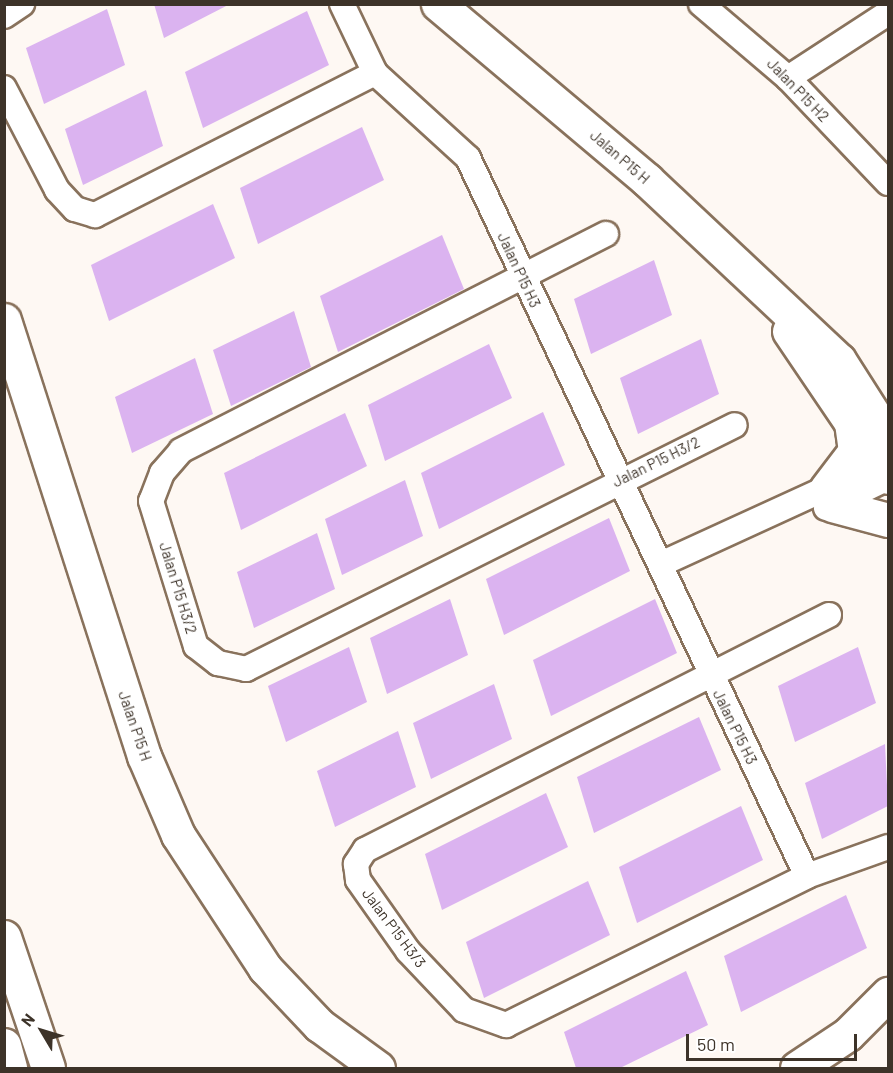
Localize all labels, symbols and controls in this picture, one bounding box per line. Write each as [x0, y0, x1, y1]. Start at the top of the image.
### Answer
street label: Jalan P15 H2 [763, 55, 833, 125]
street label: Jalan P15 H [586, 126, 654, 188]
street label: Jalan P15 H3 [494, 230, 544, 310]
street label: Jalan P15 H3/2 [609, 433, 703, 491]
street label: Jalan P15 H3/2 [156, 540, 200, 636]
street label: Jalan P15 H3 [709, 687, 761, 767]
street label: Jalan P15 H [115, 688, 155, 764]
street label: Jalan P15 H3/3 [358, 885, 430, 971]
north arrow [12, 1001, 72, 1061]
text: N [17, 1010, 38, 1030]
scale bar [689, 1022, 860, 1060]
text: 50 m [697, 1033, 735, 1055]

